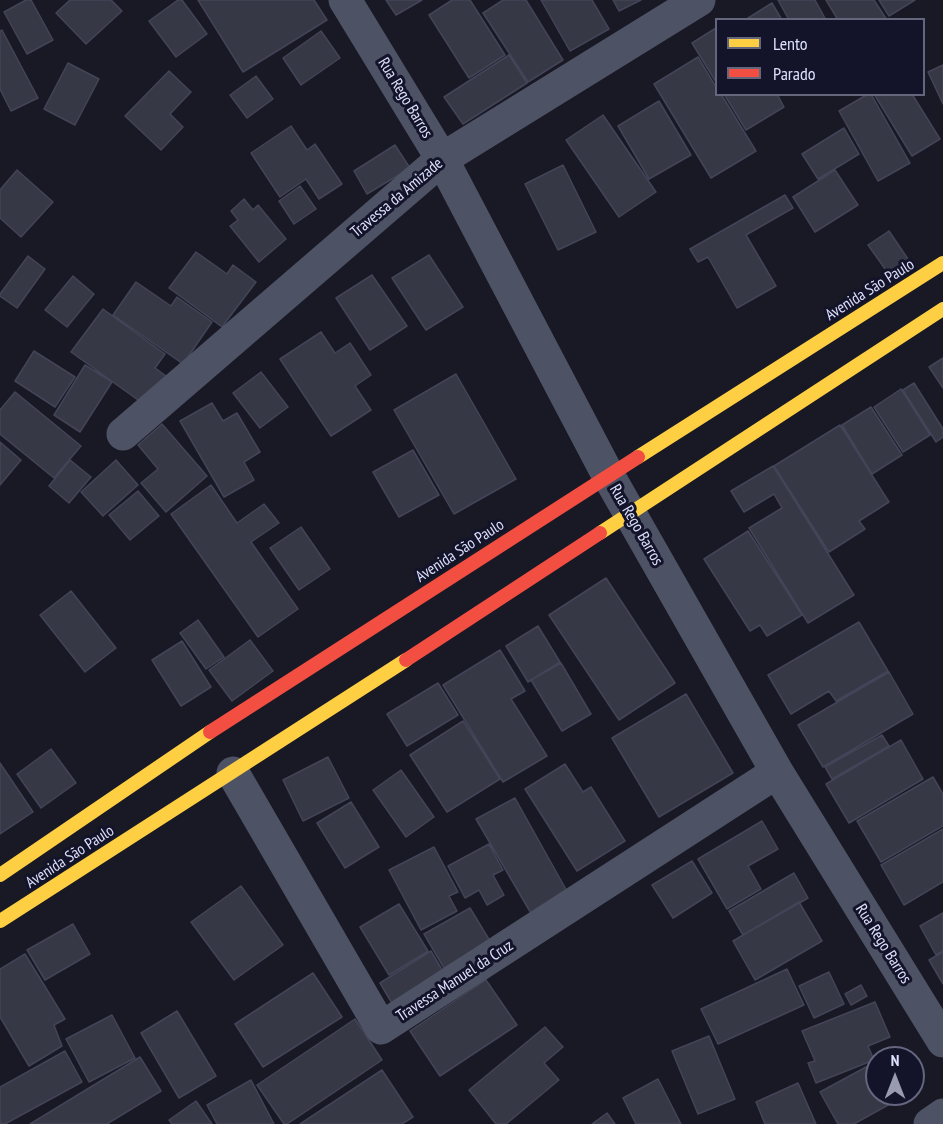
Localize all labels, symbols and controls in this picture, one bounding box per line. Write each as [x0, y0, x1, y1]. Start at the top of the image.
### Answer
legend [715, 18, 925, 96]
text: Lento [773, 32, 808, 55]
street label: Rua Rego Barros [374, 54, 436, 142]
text: Parado [773, 62, 816, 85]
street label: Travessa da Amizade [347, 154, 447, 242]
street label: Avenida São Paulo [822, 255, 918, 325]
street label: Rua Rego Barros [605, 481, 667, 569]
street label: Avenida São Paulo [412, 515, 508, 587]
street label: Avenida São Paulo [22, 821, 118, 893]
street label: Rua Rego Barros [851, 901, 915, 987]
street label: Travessa Manuel da Cruz [393, 936, 517, 1026]
north arrow [865, 1046, 925, 1106]
text: N [891, 1050, 899, 1070]

